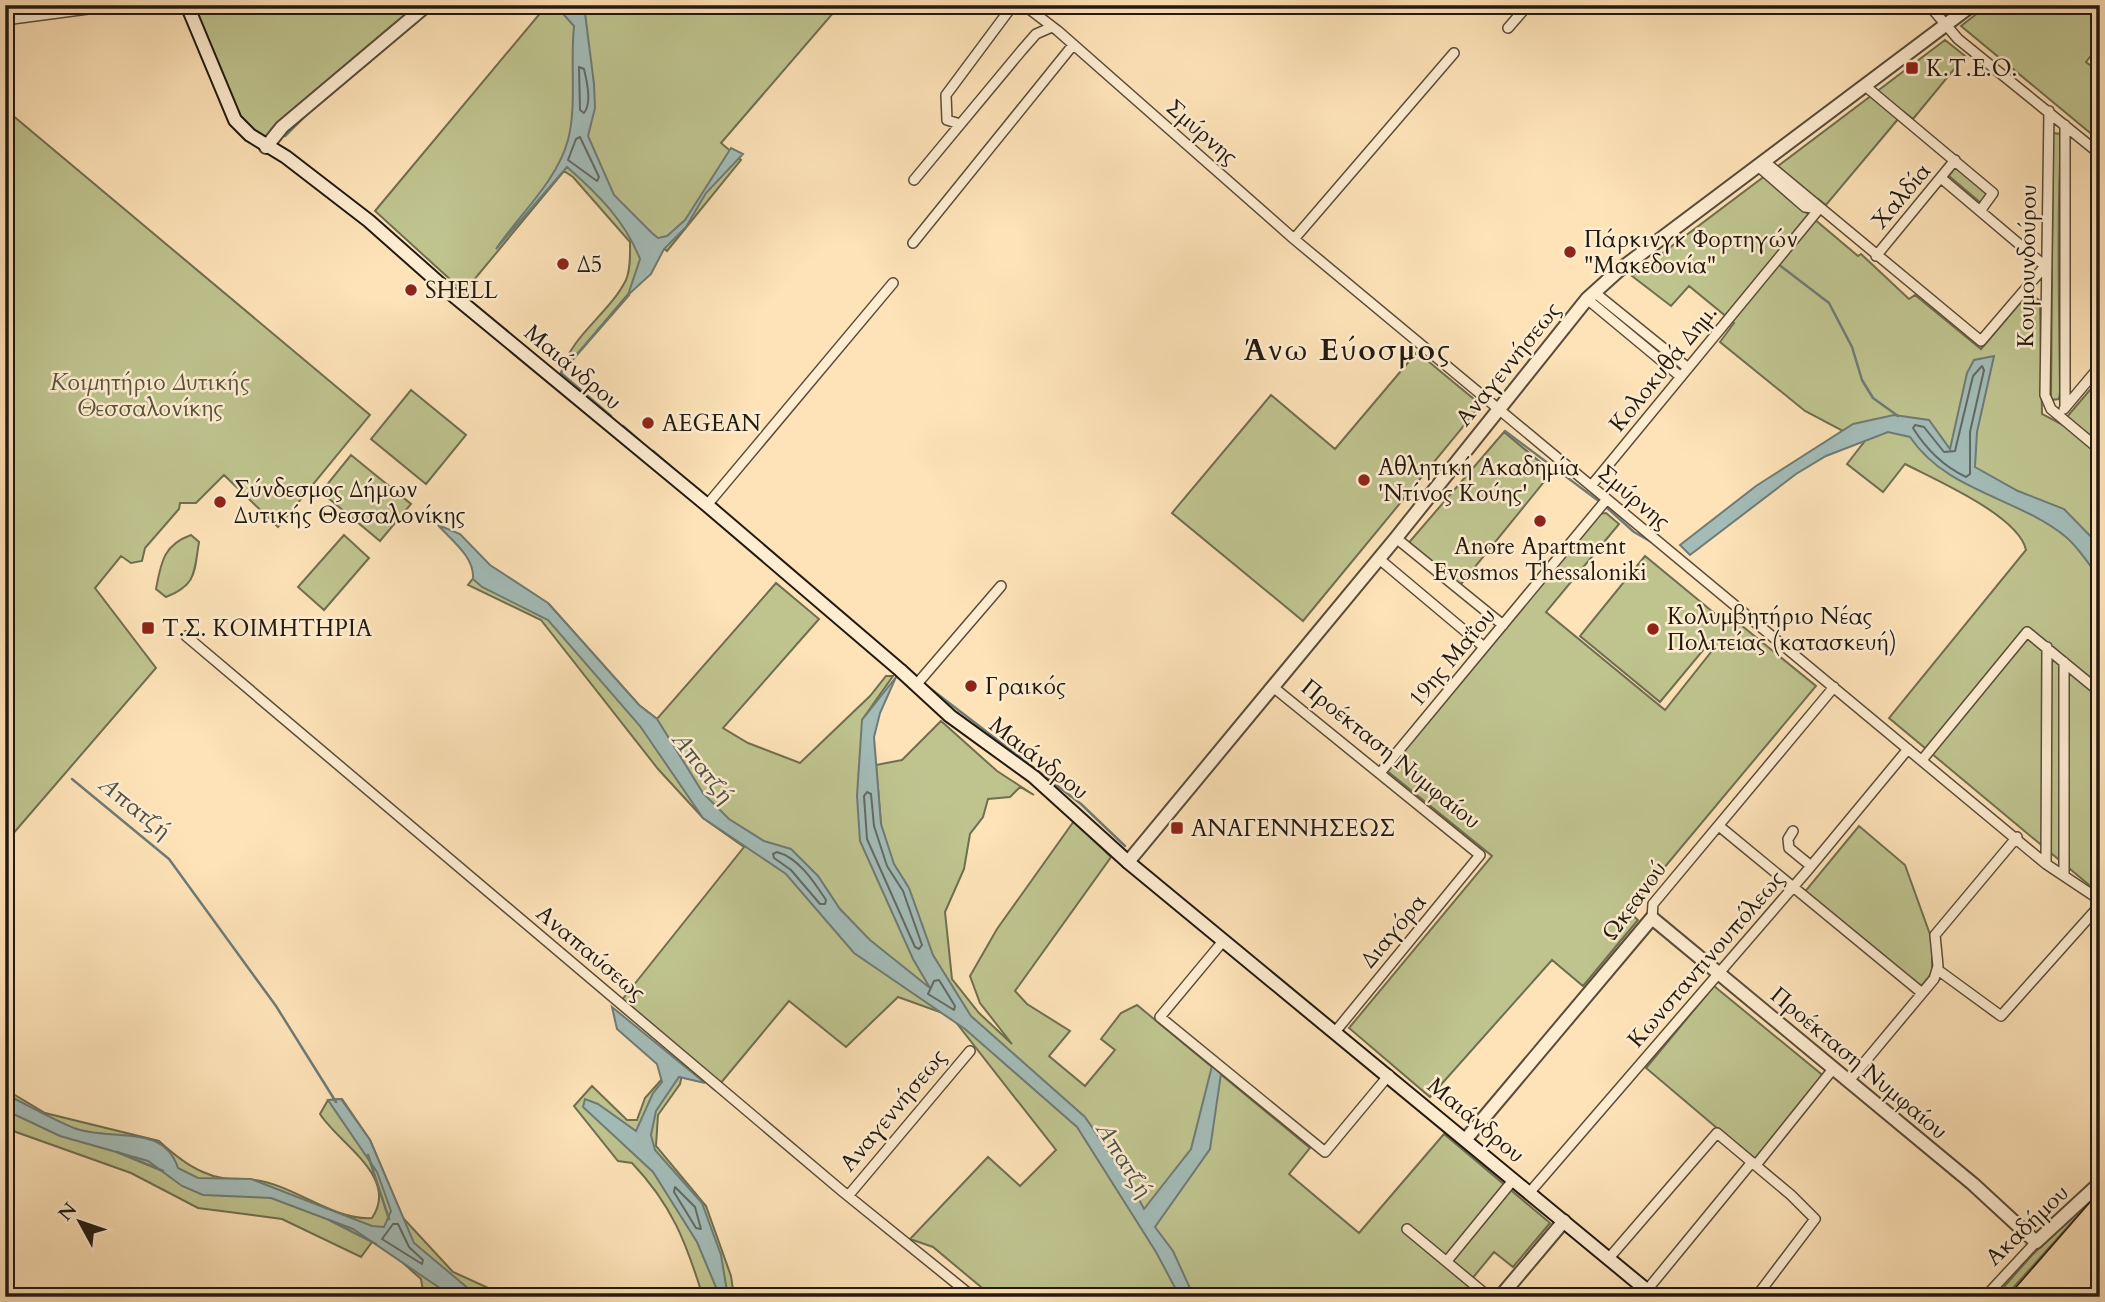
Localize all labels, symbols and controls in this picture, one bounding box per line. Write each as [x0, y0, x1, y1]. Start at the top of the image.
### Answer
place label: K.T.E.O. [1926, 53, 2017, 84]
marker: K.T.E.O. [1904, 60, 1920, 76]
street label: Σμύρνης [1160, 92, 1245, 172]
street label: Χαλδία [1864, 157, 1938, 235]
street label: Κουμουνδούρου [2010, 184, 2044, 348]
place label: Πάρκινγκ Φορτηγών "Μακεδονία" [1584, 224, 1798, 281]
marker: Πάρκινγκ Φορτηγών "Μακεδονία" [1562, 244, 1578, 260]
place label: Δ5 [577, 249, 602, 280]
marker: Δ5 [555, 256, 571, 272]
place label: SHELL [425, 275, 498, 306]
marker: SHELL [403, 282, 419, 298]
street label: Αναγεννήσεως [1448, 295, 1568, 433]
street label: Κολοκυθά Δημ. [1602, 298, 1724, 438]
street label: Μαιάνδρου [518, 317, 628, 417]
district label: Άνω Εύοσμος [1243, 330, 1452, 371]
park label: Κοιμητήριο Δυτικής Θεσσαλονίκης [50, 367, 250, 424]
place label: AEGEAN [662, 408, 761, 439]
marker: AEGEAN [640, 415, 656, 431]
place label: Αθλητική Ακαδημία 'Ντίνος Κούης' [1378, 452, 1579, 509]
street label: Σμύρνης [1591, 458, 1677, 536]
marker: Αθλητική Ακαδημία 'Ντίνος Κούης' [1356, 472, 1372, 488]
place label: Σύνδεσμος Δήμων Δυτικής Θεσσαλονίκης [234, 474, 466, 531]
marker: Σύνδεσμος Δήμων Δυτικής Θεσσαλονίκης [212, 494, 228, 510]
marker: Anore Apartment Evosmos Thessaloniki [1532, 513, 1548, 529]
place label: Anore Apartment Evosmos Thessaloniki [1433, 531, 1647, 588]
street label: 19ης Μαΐου [1401, 601, 1503, 713]
place label: Κολυμβητήριο Νέας Πολιτείας (κατασκευή) [1667, 601, 1897, 658]
place label: Τ.Σ. ΚΟΙΜΗΤΗΡΙΑ [162, 613, 373, 644]
marker: Τ.Σ. ΚΟΙΜΗΤΗΡΙΑ [140, 620, 156, 636]
marker: Κολυμβητήριο Νέας Πολιτείας (κατασκευή) [1645, 621, 1661, 637]
place label: Γραικός [985, 671, 1066, 702]
street label: Προέκταση Νυμφαίου [1295, 672, 1487, 836]
marker: Γραικός [963, 678, 979, 694]
street label: Μαιάνδρου [983, 709, 1095, 807]
water label: Απατζή [663, 724, 742, 812]
water label: Απατζή [91, 768, 178, 848]
place label: ΑΝΑΓΕΝΝΗΣΕΩΣ [1191, 813, 1395, 844]
marker: ΑΝΑΓΕΝΝΗΣΕΩΣ [1169, 820, 1185, 836]
street label: Ωκεανού [1594, 855, 1674, 947]
street label: Κωνσταντινουπόλεως [1620, 864, 1792, 1054]
street label: Διαγόρα [1353, 888, 1433, 974]
street label: Αναπαύσεως [530, 898, 653, 1008]
street label: Προέκταση Νυμφαίου [1764, 980, 1954, 1146]
street label: Αναγεννήσεως [833, 1042, 954, 1178]
street label: Μαιάνδρου [1421, 1070, 1531, 1170]
water label: Απατζή [1087, 1114, 1160, 1205]
street label: Ακαδήμου [1979, 1177, 2075, 1273]
north arrow [46, 1186, 116, 1256]
text: N [52, 1197, 83, 1226]

